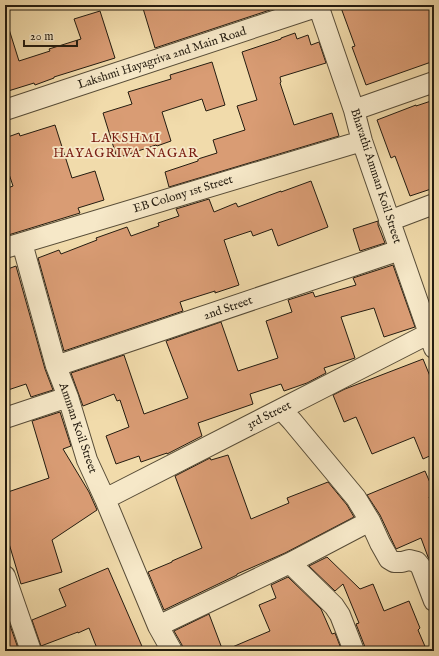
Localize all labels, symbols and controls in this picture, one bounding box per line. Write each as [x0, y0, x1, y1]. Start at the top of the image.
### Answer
scale bar [24, 22, 77, 48]
street label: Lakshmi Hayagriva 2nd Main Road [76, 23, 249, 92]
text: 20 m [30, 29, 53, 44]
street label: Bhavathi Amman Koil Street [347, 107, 405, 245]
district label: LAKSHMI HAYAGRIVA NAGAR [53, 130, 199, 162]
street label: EB Colony 1st Street [131, 172, 235, 216]
street label: 2nd Street [202, 293, 254, 323]
street label: Amman Koil Street [55, 380, 101, 475]
street label: 3rd Street [244, 397, 294, 433]

